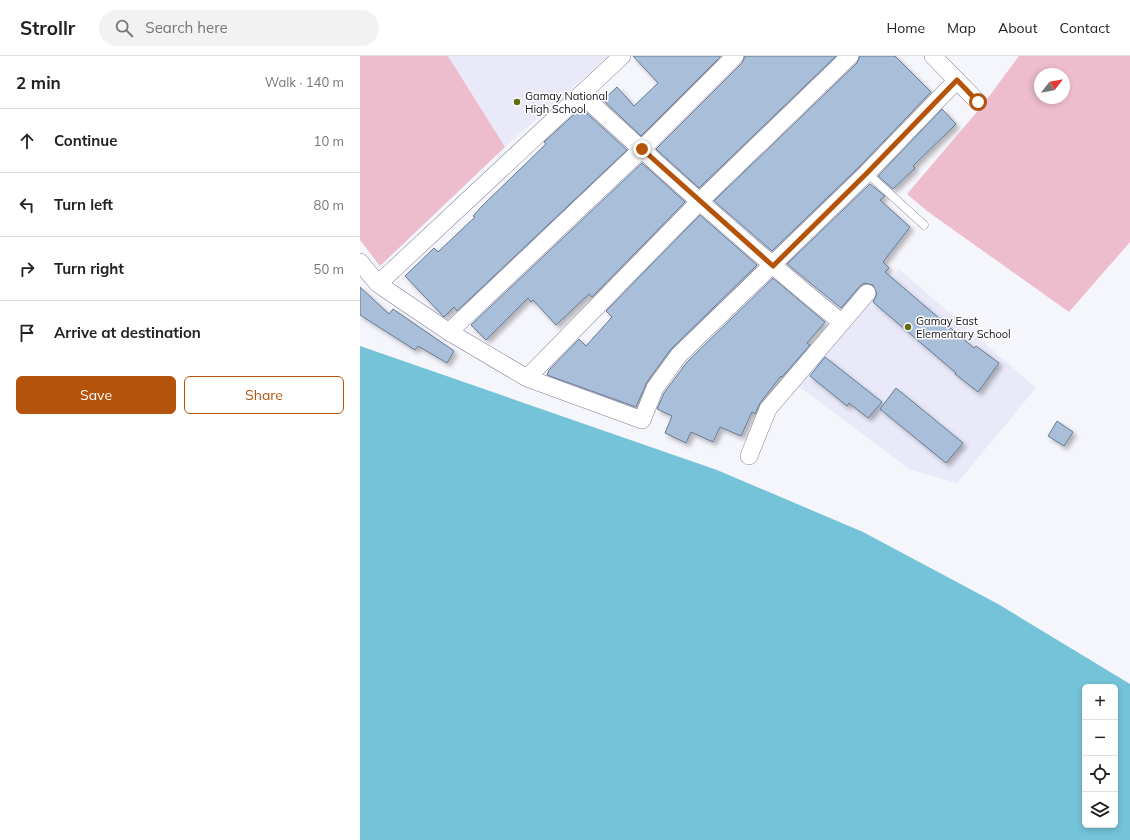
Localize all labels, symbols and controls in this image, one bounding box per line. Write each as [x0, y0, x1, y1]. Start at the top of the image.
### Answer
search box [99, 10, 379, 46]
text: Strollr [20, 16, 75, 40]
icon: search [113, 17, 135, 39]
text: Search here [145, 18, 228, 37]
text: Home [886, 19, 925, 37]
text: Map [947, 19, 976, 37]
text: About [998, 19, 1038, 37]
text: Contact [1060, 19, 1110, 37]
north arrow [1034, 68, 1070, 104]
text: 2 min [16, 72, 61, 93]
text: Walk · 140 m [265, 74, 344, 90]
place label: Gamay National High School [525, 89, 608, 116]
route start [969, 93, 987, 111]
marker: Gamay National High School [512, 97, 522, 107]
icon: ahead [16, 130, 38, 152]
text: Continue [54, 131, 117, 150]
text: 10 m [314, 133, 344, 149]
route end [633, 140, 651, 158]
icon: left [16, 194, 38, 216]
text: Turn left [54, 195, 113, 214]
text: 80 m [314, 197, 344, 213]
icon: right [16, 258, 38, 280]
text: Turn right [54, 259, 124, 278]
text: 50 m [314, 261, 344, 277]
place label: Gamay East Elementary School [916, 314, 1011, 341]
icon: arrive [16, 322, 38, 344]
marker: Gamay East Elementary School [903, 322, 913, 332]
text: Arrive at destination [54, 323, 201, 342]
button: Save [16, 376, 176, 414]
button: Share [184, 376, 344, 414]
map controls [1082, 684, 1118, 828]
button: + [1082, 684, 1118, 720]
button: − [1082, 720, 1118, 756]
button: locate [1082, 756, 1118, 792]
button: layers [1082, 792, 1118, 828]

